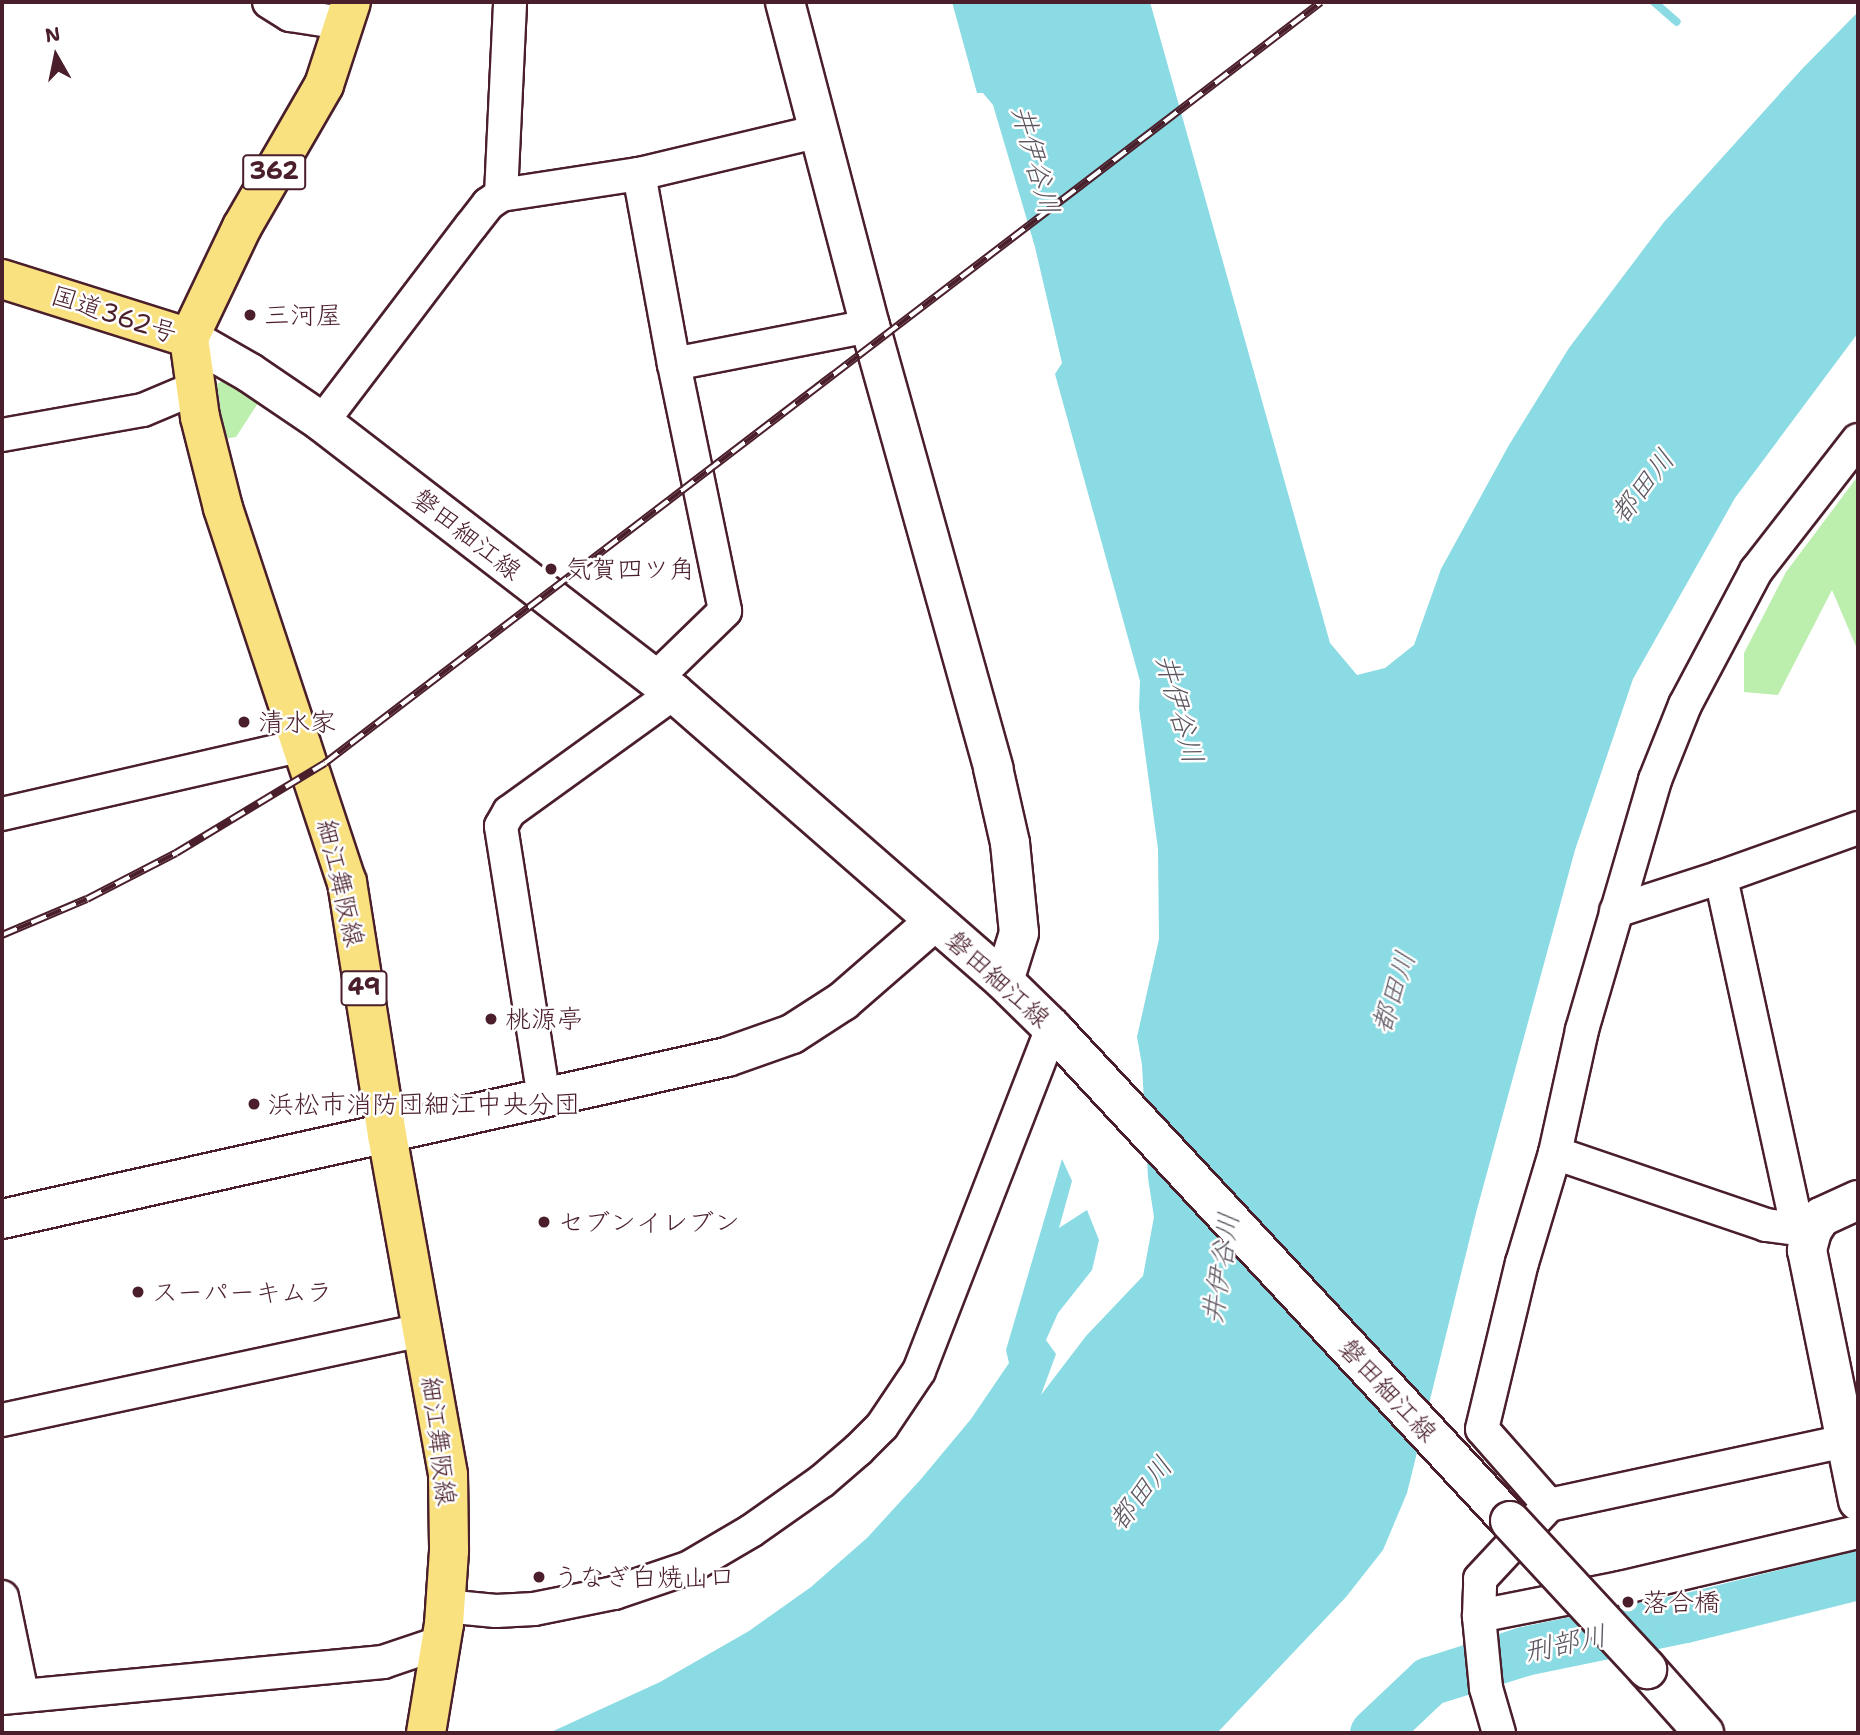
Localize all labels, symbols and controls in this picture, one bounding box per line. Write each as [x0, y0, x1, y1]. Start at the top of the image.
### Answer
north arrow [21, 21, 91, 91]
text: N [43, 21, 62, 48]
water label: 井伊谷川 [1005, 102, 1067, 218]
road number: 362 [241, 152, 307, 192]
street label: 国道362号 [47, 279, 181, 349]
place label: 三河屋 [264, 299, 342, 331]
marker: 三河屋 [242, 307, 258, 323]
water label: 都田川 [1603, 443, 1681, 529]
street label: 磐田細江線 [406, 482, 528, 586]
place label: 気賀四ツ角 [565, 553, 695, 585]
marker: 気賀四ツ角 [543, 561, 559, 577]
water label: 井伊谷川 [1149, 651, 1211, 767]
place label: 清水家 [258, 706, 336, 738]
marker: 清水家 [236, 714, 252, 730]
street label: 細江舞阪線 [311, 816, 371, 950]
street label: 磐田細江線 [939, 924, 1057, 1034]
water label: 都田川 [1364, 947, 1422, 1037]
road number: 49 [340, 968, 388, 1008]
place label: 桃源亭 [505, 1003, 583, 1035]
marker: 桃源亭 [483, 1011, 499, 1027]
place label: 浜松市消防団細江中央分団 [268, 1088, 580, 1120]
marker: 浜松市消防団細江中央分団 [246, 1096, 262, 1112]
place label: セブンイレブン [558, 1206, 740, 1238]
water label: 井伊谷川 [1195, 1210, 1245, 1326]
marker: セブンイレブン [536, 1214, 552, 1230]
place label: スーパーキムラ [152, 1276, 333, 1308]
marker: スーパーキムラ [130, 1284, 146, 1300]
street label: 磐田細江線 [1332, 1332, 1444, 1448]
street label: 細江舞阪線 [416, 1375, 462, 1507]
water label: 都田川 [1101, 1450, 1179, 1536]
place label: うなぎ白焼山口 [553, 1561, 735, 1593]
marker: うなぎ白焼山口 [531, 1569, 547, 1585]
place label: 落合橋 [1642, 1586, 1720, 1618]
marker: 落合橋 [1620, 1594, 1636, 1610]
water label: 刑部川 [1520, 1618, 1610, 1668]

